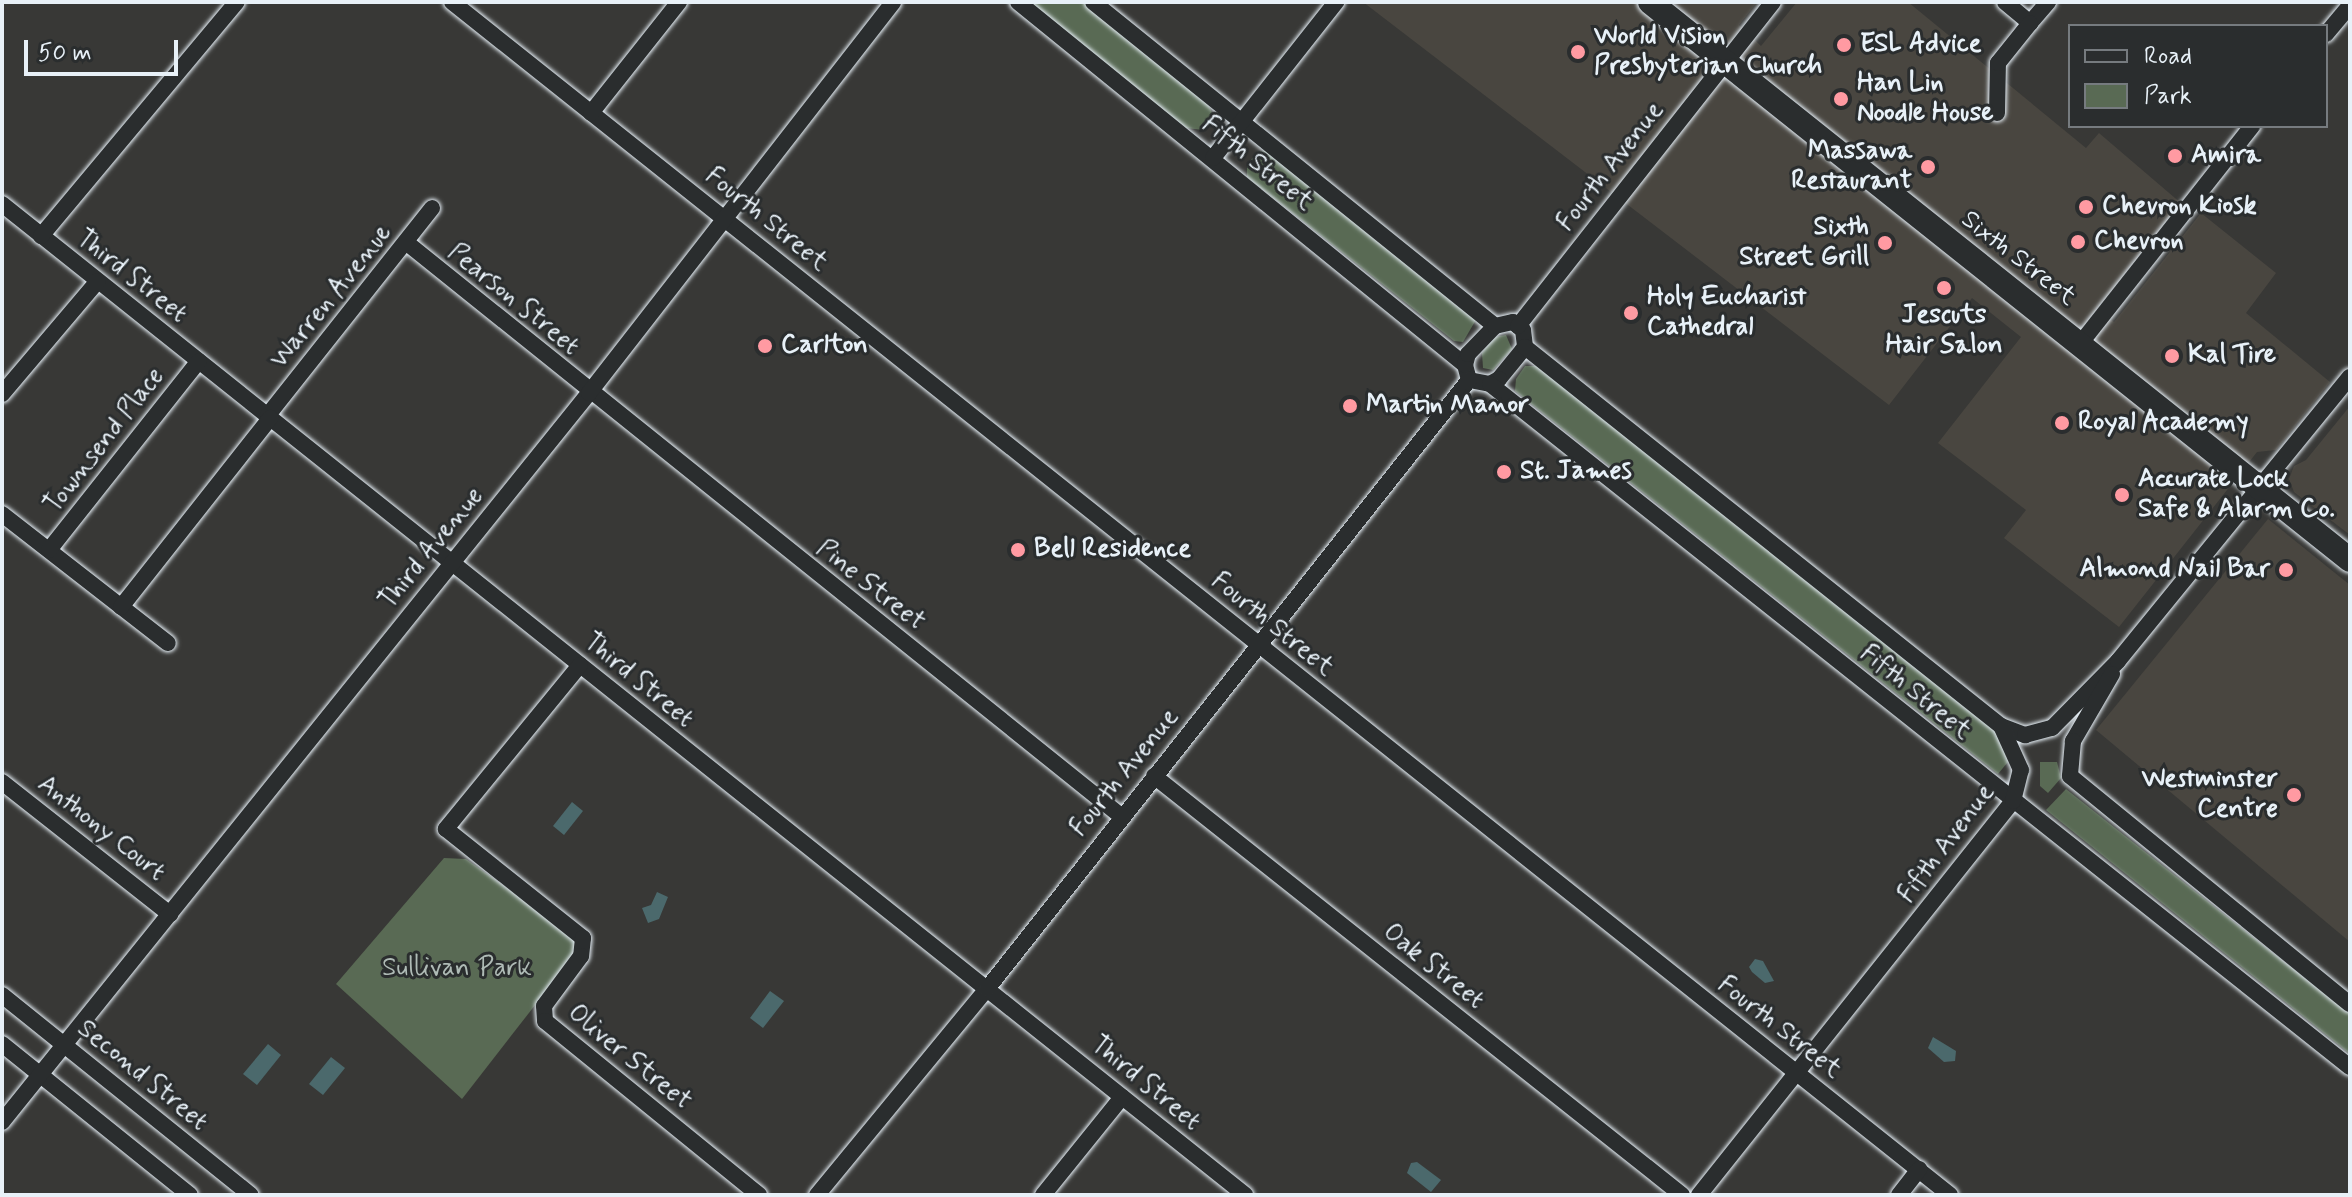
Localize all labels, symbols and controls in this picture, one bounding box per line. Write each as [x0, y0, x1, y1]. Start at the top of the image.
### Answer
place label: World Vision Presbyterian Church [1594, 21, 1828, 82]
scale bar [28, 24, 182, 74]
legend [2068, 24, 2328, 128]
place label: ESL Advice [1860, 29, 1979, 61]
marker: ESL Advice [1835, 36, 1853, 54]
text: 50 m [38, 38, 92, 69]
text: Road [2144, 41, 2192, 72]
marker: World Vision Presbyterian Church [1569, 43, 1587, 61]
place label: Han Lin Noodle House [1857, 68, 1994, 130]
text: Park [2144, 81, 2192, 112]
marker: Han Lin Noodle House [1832, 90, 1850, 108]
street label: Fourth Avenue [1551, 96, 1671, 238]
street label: Fifth Street [1195, 110, 1319, 218]
place label: Massawa Restaurant [1791, 136, 1912, 198]
place label: Amira [2191, 140, 2261, 172]
marker: Amira [2166, 147, 2184, 165]
marker: Massawa Restaurant [1919, 158, 1937, 176]
street label: Fourth Street [698, 161, 834, 279]
place label: Chevron Kiosk [2102, 191, 2258, 223]
marker: Chevron Kiosk [2077, 198, 2095, 216]
street label: Sixth Street [1954, 205, 2082, 313]
place label: Sixth Street Grill [1742, 212, 1869, 274]
street label: Warren Avenue [265, 220, 399, 374]
street label: Third Street [67, 222, 195, 332]
place label: Chevron [2094, 226, 2184, 258]
marker: Chevron [2069, 233, 2087, 251]
marker: Sixth Street Grill [1876, 234, 1894, 252]
street label: Pearson Street [439, 236, 587, 364]
marker: Jescuts Hair Salon [1935, 279, 1953, 297]
place label: Holy Eucharist Cathedral [1647, 282, 1798, 344]
place label: Jescuts Hair Salon [1884, 300, 2004, 362]
marker: Holy Eucharist Cathedral [1622, 304, 1640, 322]
place label: Carlton [781, 330, 868, 362]
marker: Carlton [756, 337, 774, 355]
place label: Kal Tire [2188, 340, 2273, 372]
marker: Kal Tire [2163, 347, 2181, 365]
street label: Townsend Place [38, 362, 172, 520]
place label: Martin Manor [1366, 390, 1523, 422]
marker: Martin Manor [1341, 397, 1359, 415]
place label: Royal Academy [2078, 407, 2248, 439]
marker: Royal Academy [2053, 414, 2071, 432]
place label: St. James [1520, 456, 1632, 488]
marker: St. James [1495, 463, 1513, 481]
place label: Accurate Lock Safe & Alarm Co. [2138, 464, 2335, 526]
street label: Third Avenue [374, 483, 490, 615]
marker: Accurate Lock Safe & Alarm Co. [2113, 486, 2131, 504]
street label: Pine Street [810, 534, 930, 638]
place label: Bell Residence [1034, 534, 1191, 566]
marker: Bell Residence [1009, 541, 1027, 559]
place label: Almond Nail Bar [2081, 554, 2270, 586]
marker: Almond Nail Bar [2277, 561, 2295, 579]
street label: Fourth Street [1204, 566, 1340, 684]
street label: Third Street [575, 626, 701, 736]
street label: Fifth Street [1853, 639, 1977, 747]
street label: Fourth Avenue [1064, 703, 1186, 843]
place label: Westminster Centre [2142, 764, 2278, 826]
street label: Anthony Court [29, 768, 173, 890]
street label: Fifth Avenue [1892, 778, 2002, 910]
marker: Westminster Centre [2285, 786, 2303, 804]
street label: Oak Street [1374, 916, 1492, 1018]
park label: Sullivan Park [384, 953, 530, 985]
street label: Fourth Street [1711, 970, 1847, 1086]
street label: Oliver Street [561, 999, 697, 1117]
street label: Second Street [69, 1012, 215, 1140]
street label: Third Street [1082, 1029, 1208, 1139]

